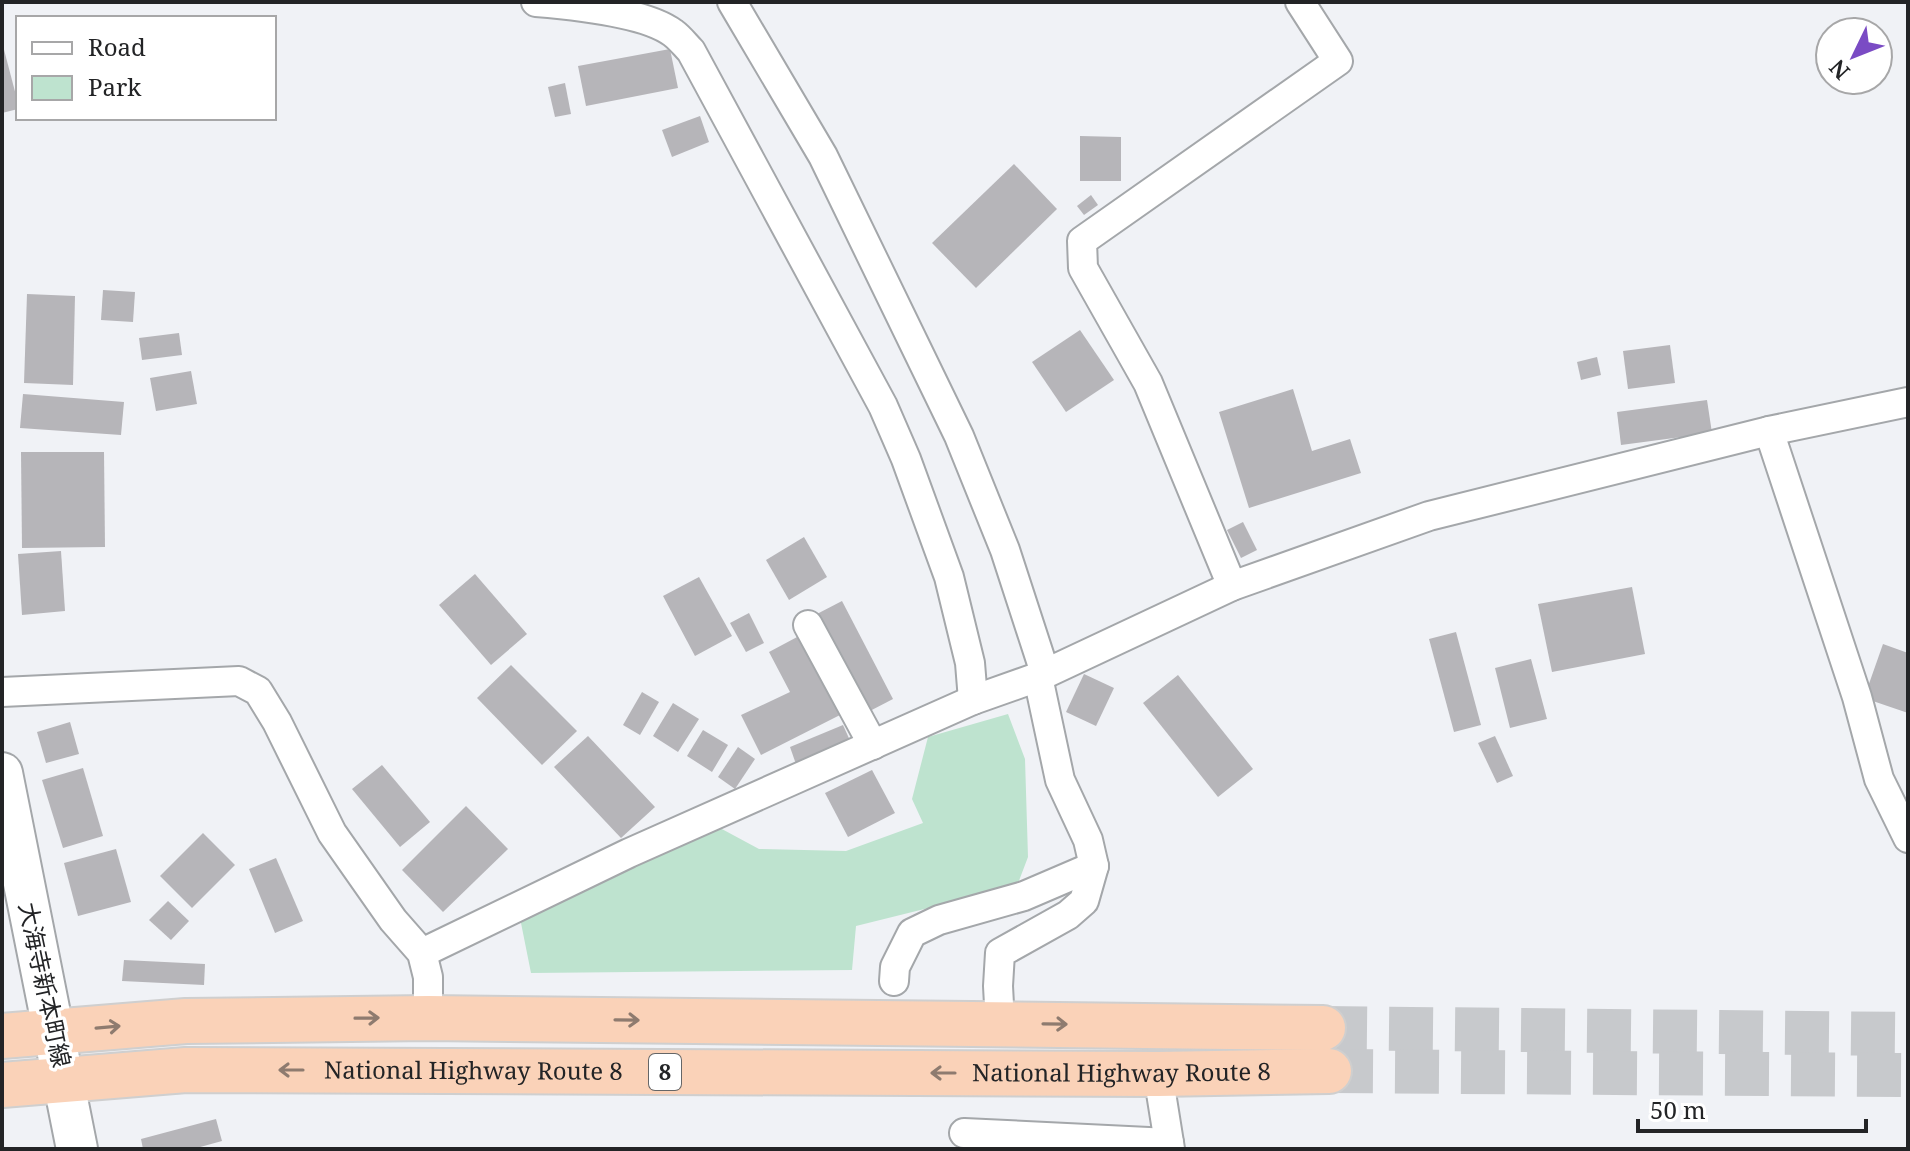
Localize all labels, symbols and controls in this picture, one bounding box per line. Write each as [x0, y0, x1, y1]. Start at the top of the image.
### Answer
legend [16, 16, 276, 120]
north arrow [1814, 16, 1894, 96]
text: Road [88, 30, 146, 63]
text: N [1822, 54, 1856, 87]
text: Park [88, 70, 142, 103]
street label: 大海寺新本町線 [12, 899, 79, 1070]
one-way arrow [353, 1011, 380, 1026]
one-way arrow [613, 1012, 640, 1027]
one-way arrow [1041, 1016, 1068, 1032]
one-way arrow [94, 1019, 121, 1034]
street label: National Highway Route 8 [324, 1053, 623, 1087]
road number: 8 [649, 1054, 681, 1090]
street label: National Highway Route 8 [972, 1054, 1271, 1089]
one-way arrow [278, 1062, 305, 1078]
one-way arrow [930, 1065, 957, 1081]
scale bar [1638, 1083, 1866, 1133]
text: 50 m [1650, 1093, 1706, 1126]

